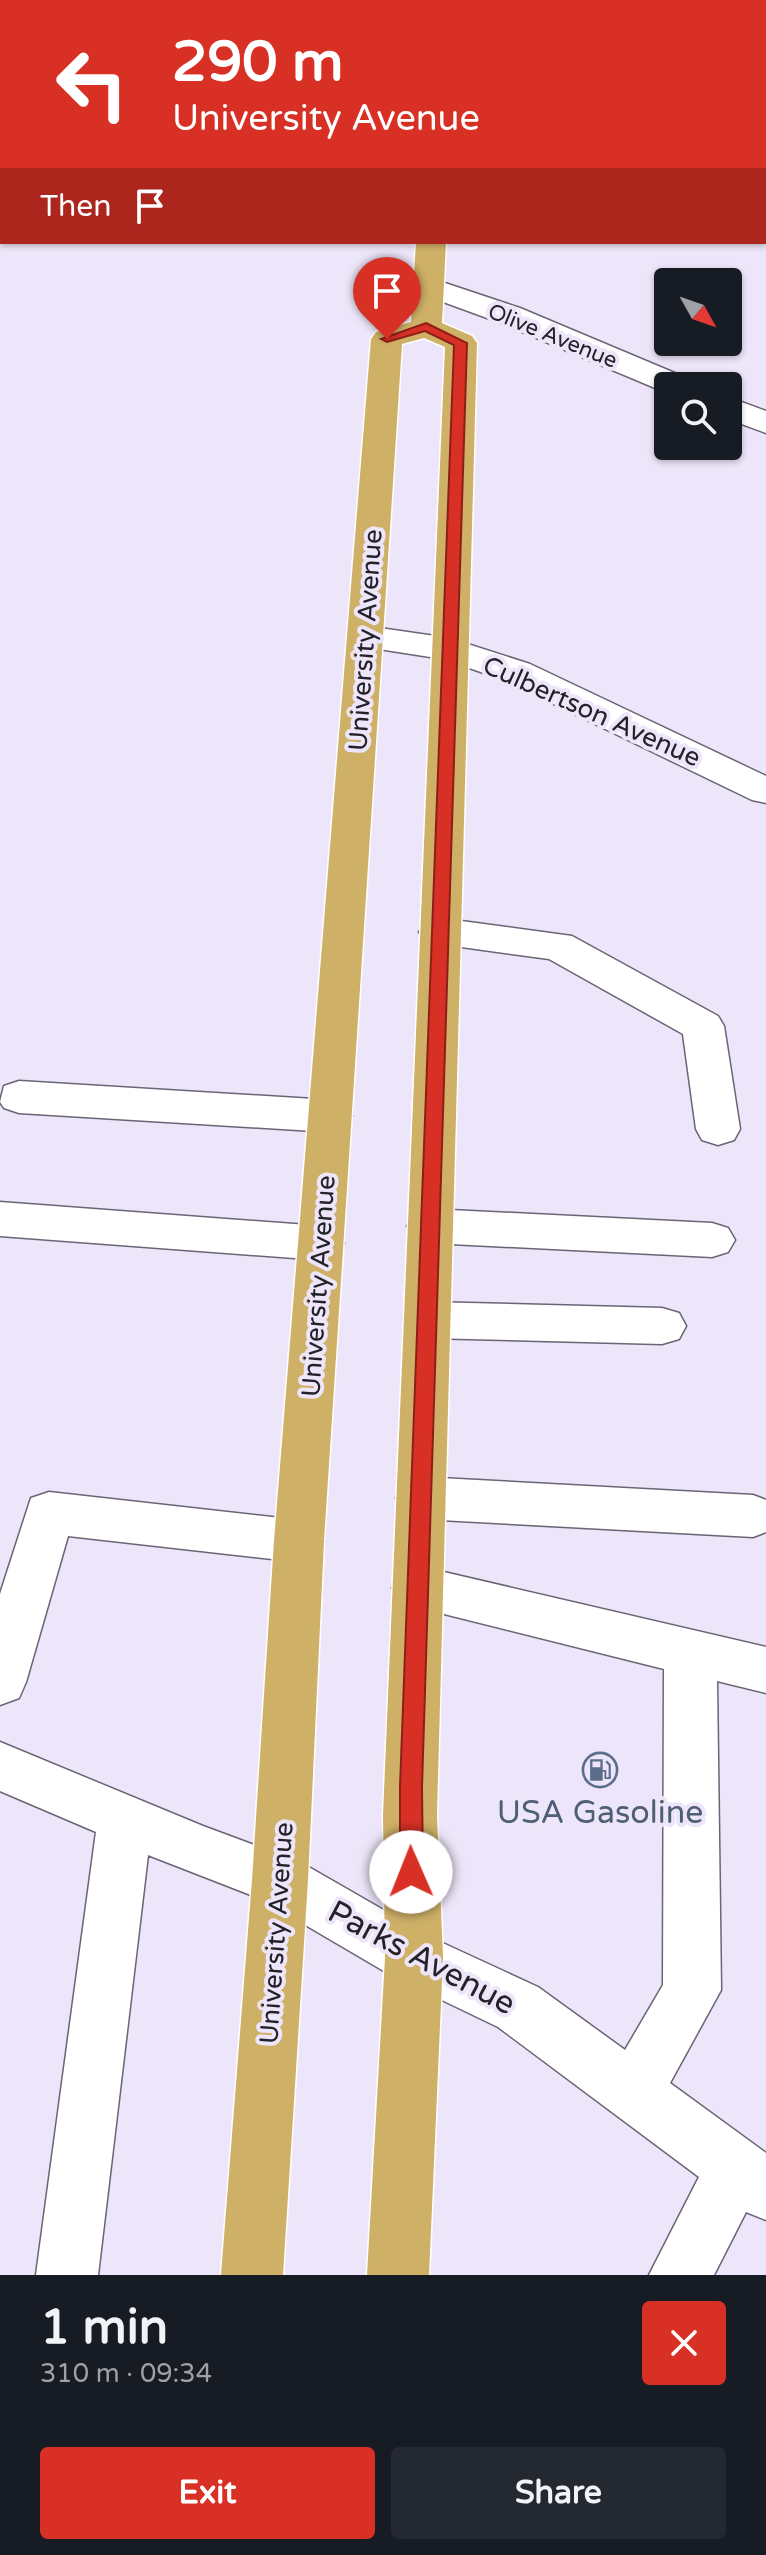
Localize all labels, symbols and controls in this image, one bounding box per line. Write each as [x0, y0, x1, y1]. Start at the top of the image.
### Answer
text: 290 m [172, 29, 343, 96]
icon: left [40, 32, 144, 136]
text: University Avenue [172, 97, 480, 140]
icon: arrive [128, 184, 172, 228]
text: Then [40, 188, 112, 225]
pin [353, 257, 421, 339]
north arrow [654, 268, 742, 356]
map controls [654, 268, 742, 460]
icon: arrive [365, 269, 409, 313]
street label: Olive Avenue [484, 298, 621, 374]
button: search [654, 372, 742, 460]
street label: University Avenue [342, 528, 389, 752]
street label: Culbertson Avenue [478, 649, 705, 773]
street label: University Avenue [295, 1174, 342, 1398]
fuel station icon: USA Gasoline [581, 1751, 619, 1789]
place label: USA Gasoline [497, 1794, 703, 1832]
street label: University Avenue [253, 1821, 300, 2045]
position arrow [369, 1830, 453, 1914]
street label: Parks Avenue [321, 1893, 522, 2023]
text: 1 min [40, 2299, 168, 2357]
button: close [642, 2301, 726, 2385]
text: 310 m · 09:34 [40, 2358, 212, 2389]
button: Exit [40, 2447, 375, 2539]
button: Share [391, 2447, 726, 2539]

